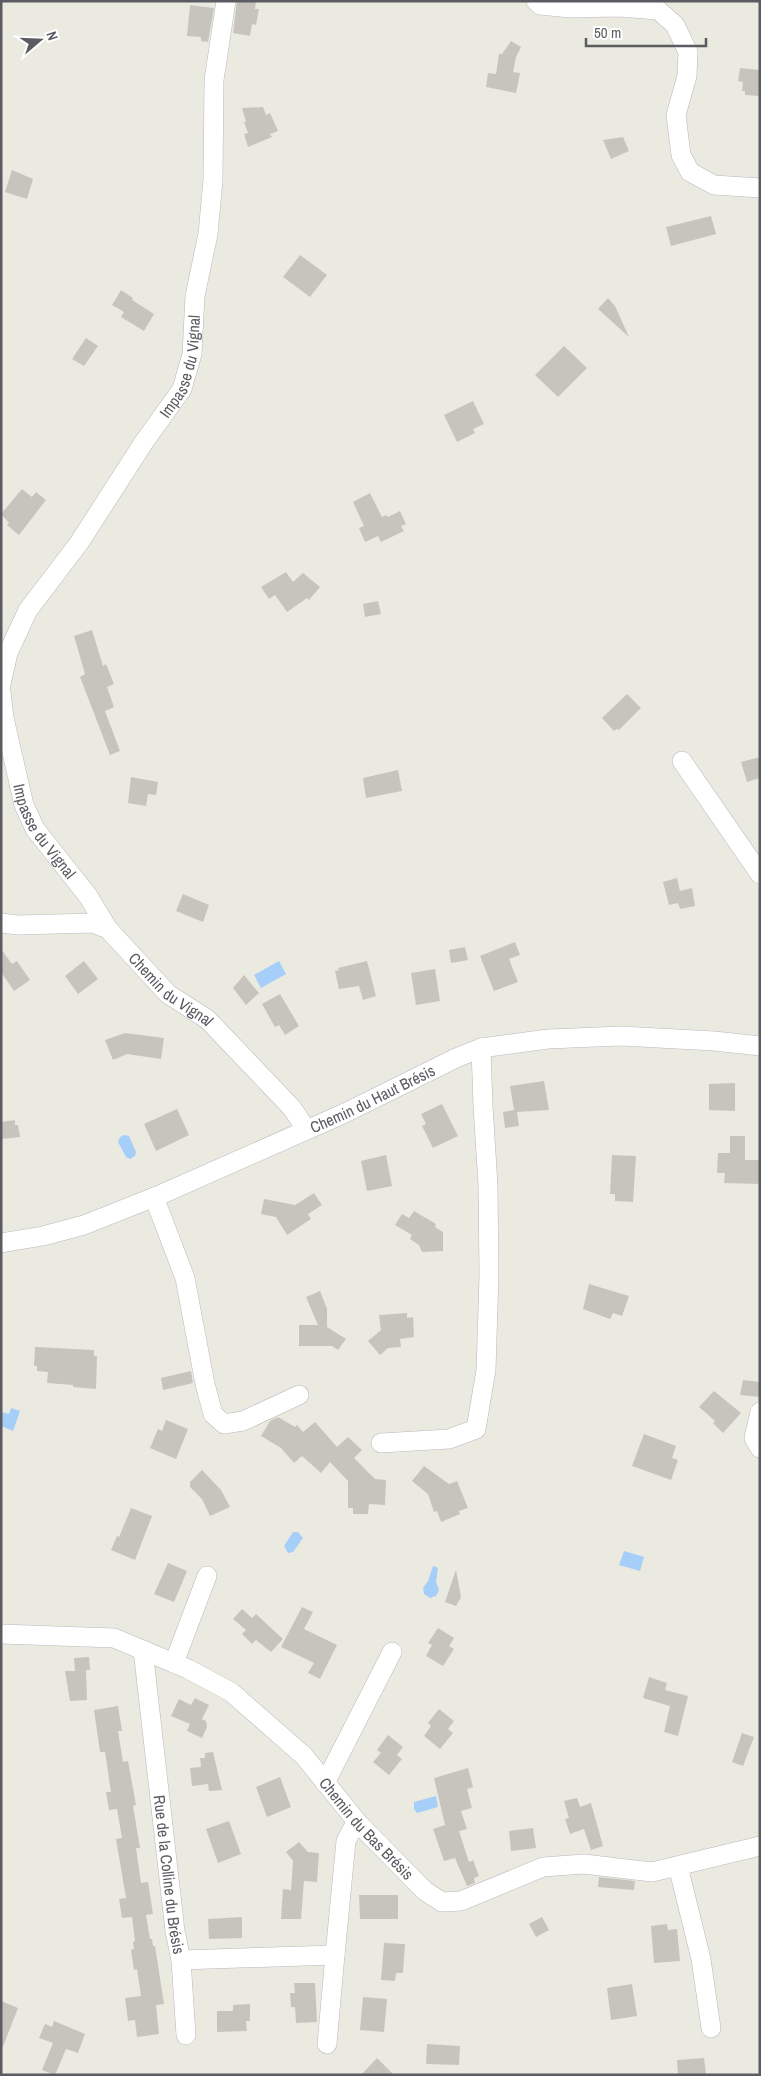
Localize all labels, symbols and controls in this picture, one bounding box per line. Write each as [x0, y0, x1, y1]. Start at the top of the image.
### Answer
north arrow [15, 15, 65, 65]
scale bar [586, 15, 706, 47]
text: 50 m [594, 22, 621, 43]
text: N [42, 29, 62, 43]
street label: Impasse du Vignal [154, 314, 205, 422]
street label: Impasse du Vignal [8, 781, 81, 883]
street label: Chemin du Vignal [124, 947, 219, 1031]
street label: Chemin du Haut Brésis [306, 1059, 439, 1138]
street label: Chemin du Bas Brésis [314, 1773, 419, 1884]
street label: Rue de la Colline du Brésis [149, 1794, 190, 1956]

